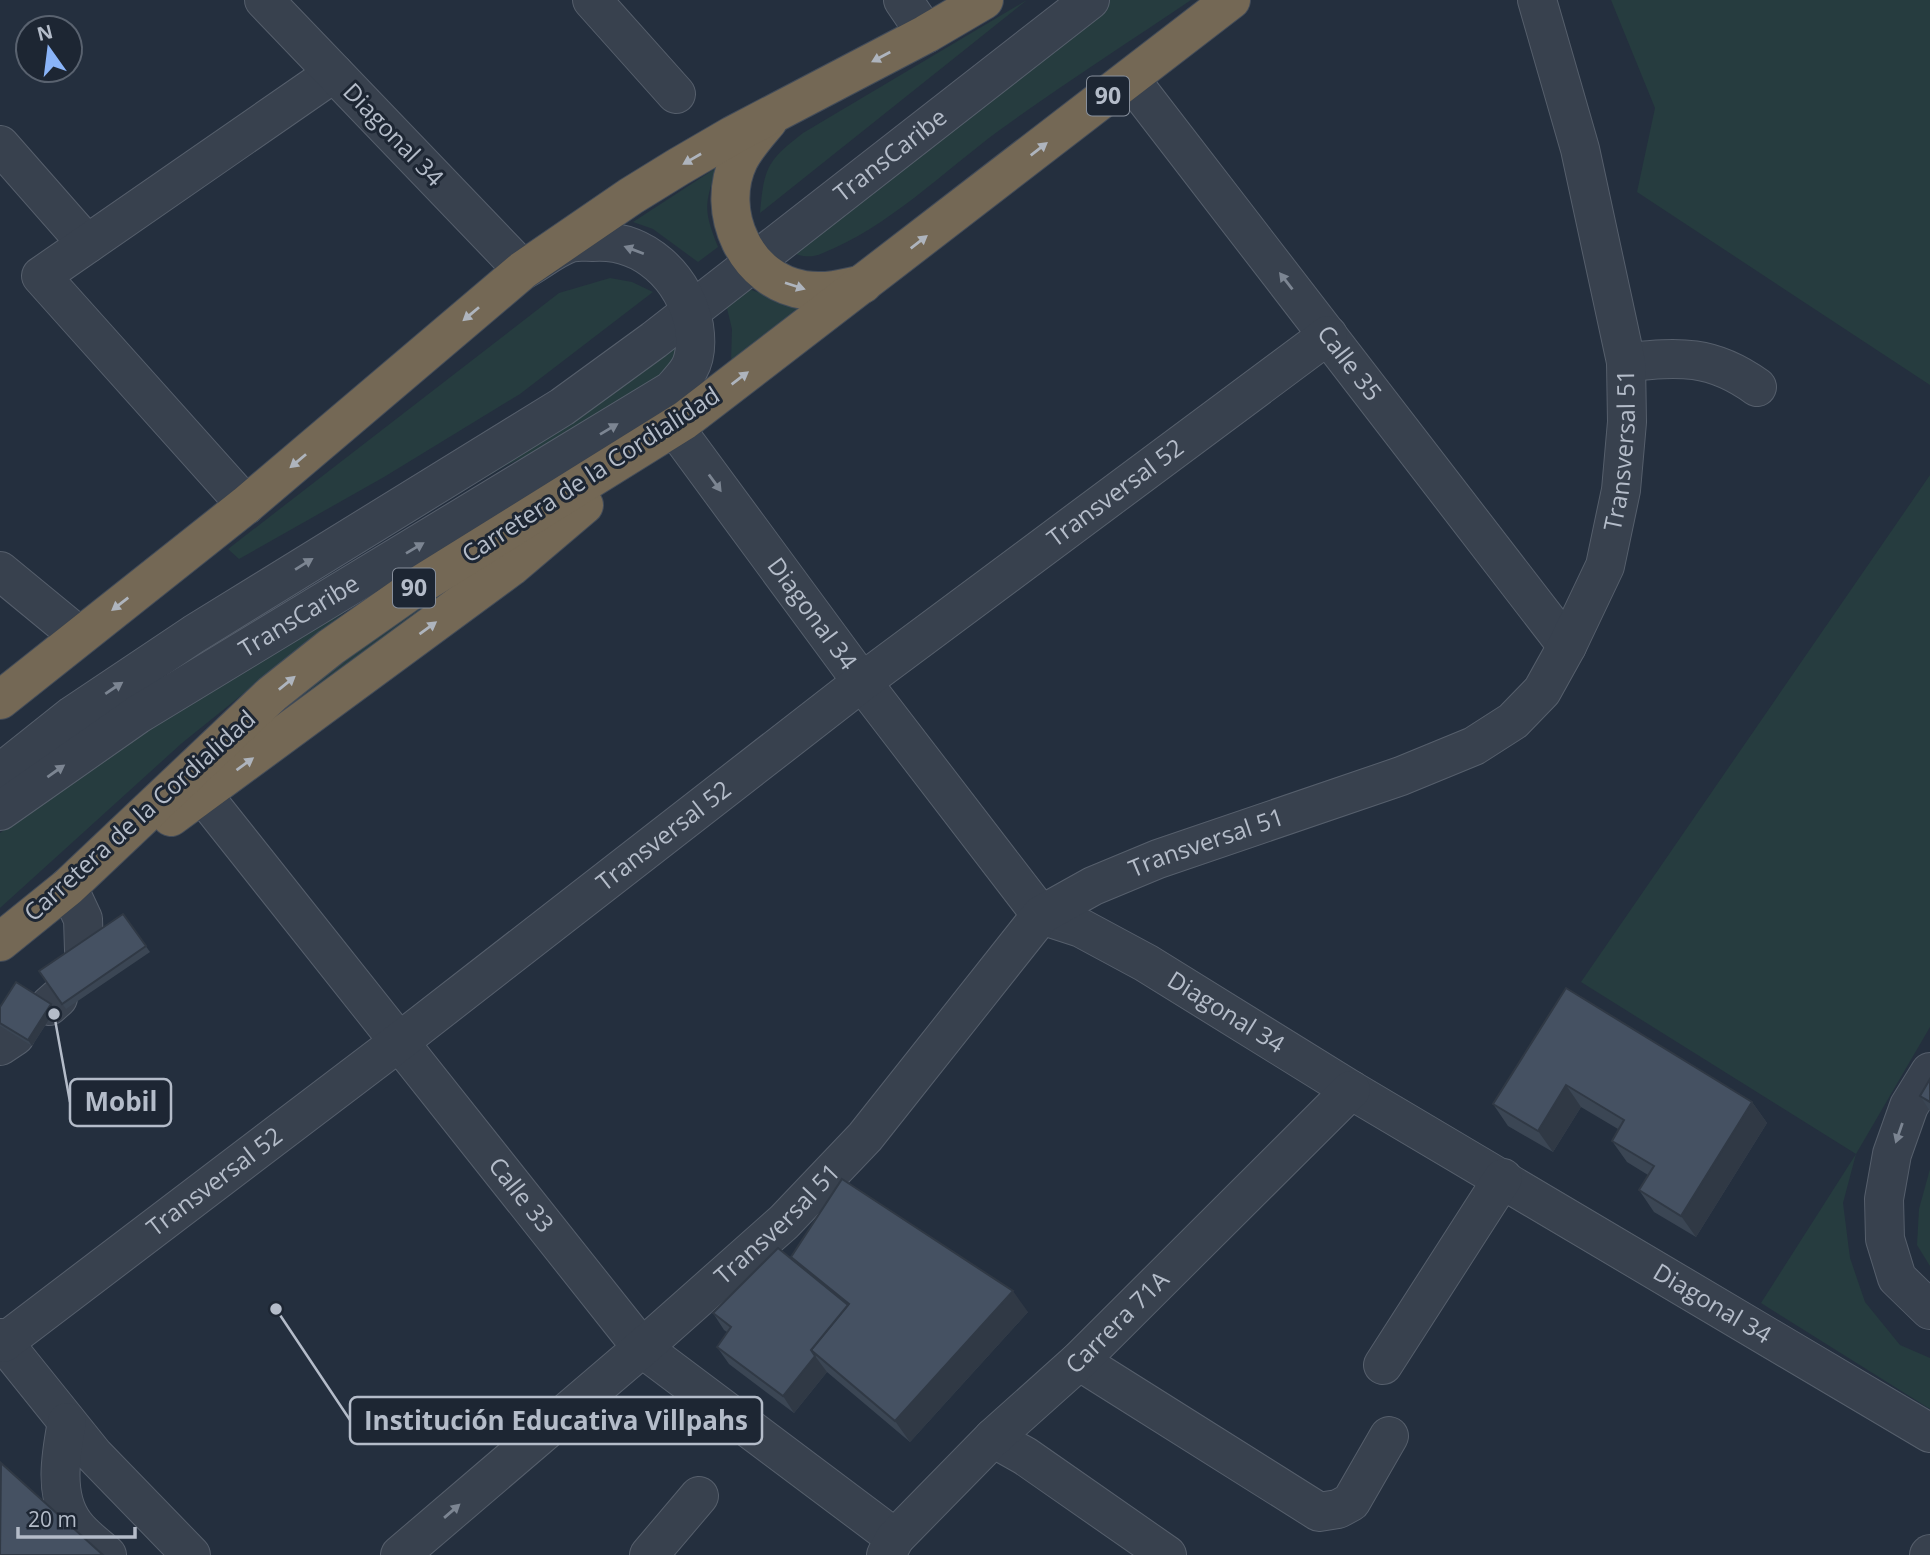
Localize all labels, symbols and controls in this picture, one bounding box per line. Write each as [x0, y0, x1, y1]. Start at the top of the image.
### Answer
north arrow [14, 14, 84, 84]
text: N [34, 18, 56, 47]
one-way arrow [871, 51, 891, 63]
street label: Diagonal 34 [336, 75, 452, 193]
road number: 90 [1087, 76, 1129, 116]
street label: TransCaribe [826, 100, 953, 209]
one-way arrow [1030, 141, 1048, 156]
one-way arrow [683, 153, 702, 165]
one-way arrow [909, 234, 927, 249]
one-way arrow [623, 244, 644, 255]
one-way arrow [1279, 272, 1293, 290]
one-way arrow [784, 282, 805, 292]
one-way arrow [463, 306, 480, 321]
street label: Calle 35 [1310, 318, 1390, 407]
street label: Transversal 51 [1595, 369, 1642, 534]
one-way arrow [730, 371, 748, 386]
street label: Carretera de la Cordialidad [455, 378, 725, 570]
one-way arrow [600, 422, 619, 435]
street label: Transversal 52 [1040, 430, 1190, 554]
one-way arrow [289, 453, 306, 468]
one-way arrow [708, 474, 722, 492]
one-way arrow [406, 541, 425, 554]
street label: Diagonal 34 [761, 550, 866, 676]
one-way arrow [295, 558, 314, 571]
street label: TransCaribe [232, 566, 365, 664]
road number: 90 [393, 568, 435, 608]
one-way arrow [111, 596, 129, 610]
one-way arrow [418, 621, 436, 636]
one-way arrow [277, 675, 295, 690]
one-way arrow [104, 682, 123, 695]
street label: Carretera de la Cordialidad [16, 702, 262, 928]
one-way arrow [235, 756, 253, 771]
one-way arrow [47, 764, 65, 778]
street label: Transversal 52 [589, 772, 737, 898]
street label: Transversal 51 [1123, 799, 1288, 884]
street label: Diagonal 34 [1162, 962, 1292, 1060]
callout: Mobil [70, 1079, 171, 1126]
text: Mobil [85, 1083, 157, 1119]
street label: Transversal 52 [139, 1119, 288, 1243]
one-way arrow [1893, 1122, 1904, 1143]
street label: Calle 33 [482, 1150, 562, 1239]
street label: Transversal 51 [707, 1155, 847, 1291]
street label: Diagonal 34 [1648, 1255, 1778, 1351]
street label: Carrera 71A [1058, 1262, 1176, 1381]
callout: Institución Educativa Villpahs [350, 1397, 762, 1444]
text: Institución Educativa Villpahs [364, 1402, 748, 1438]
scale bar [18, 1496, 135, 1540]
one-way arrow [443, 1503, 461, 1519]
text: 20 m [28, 1505, 77, 1533]

